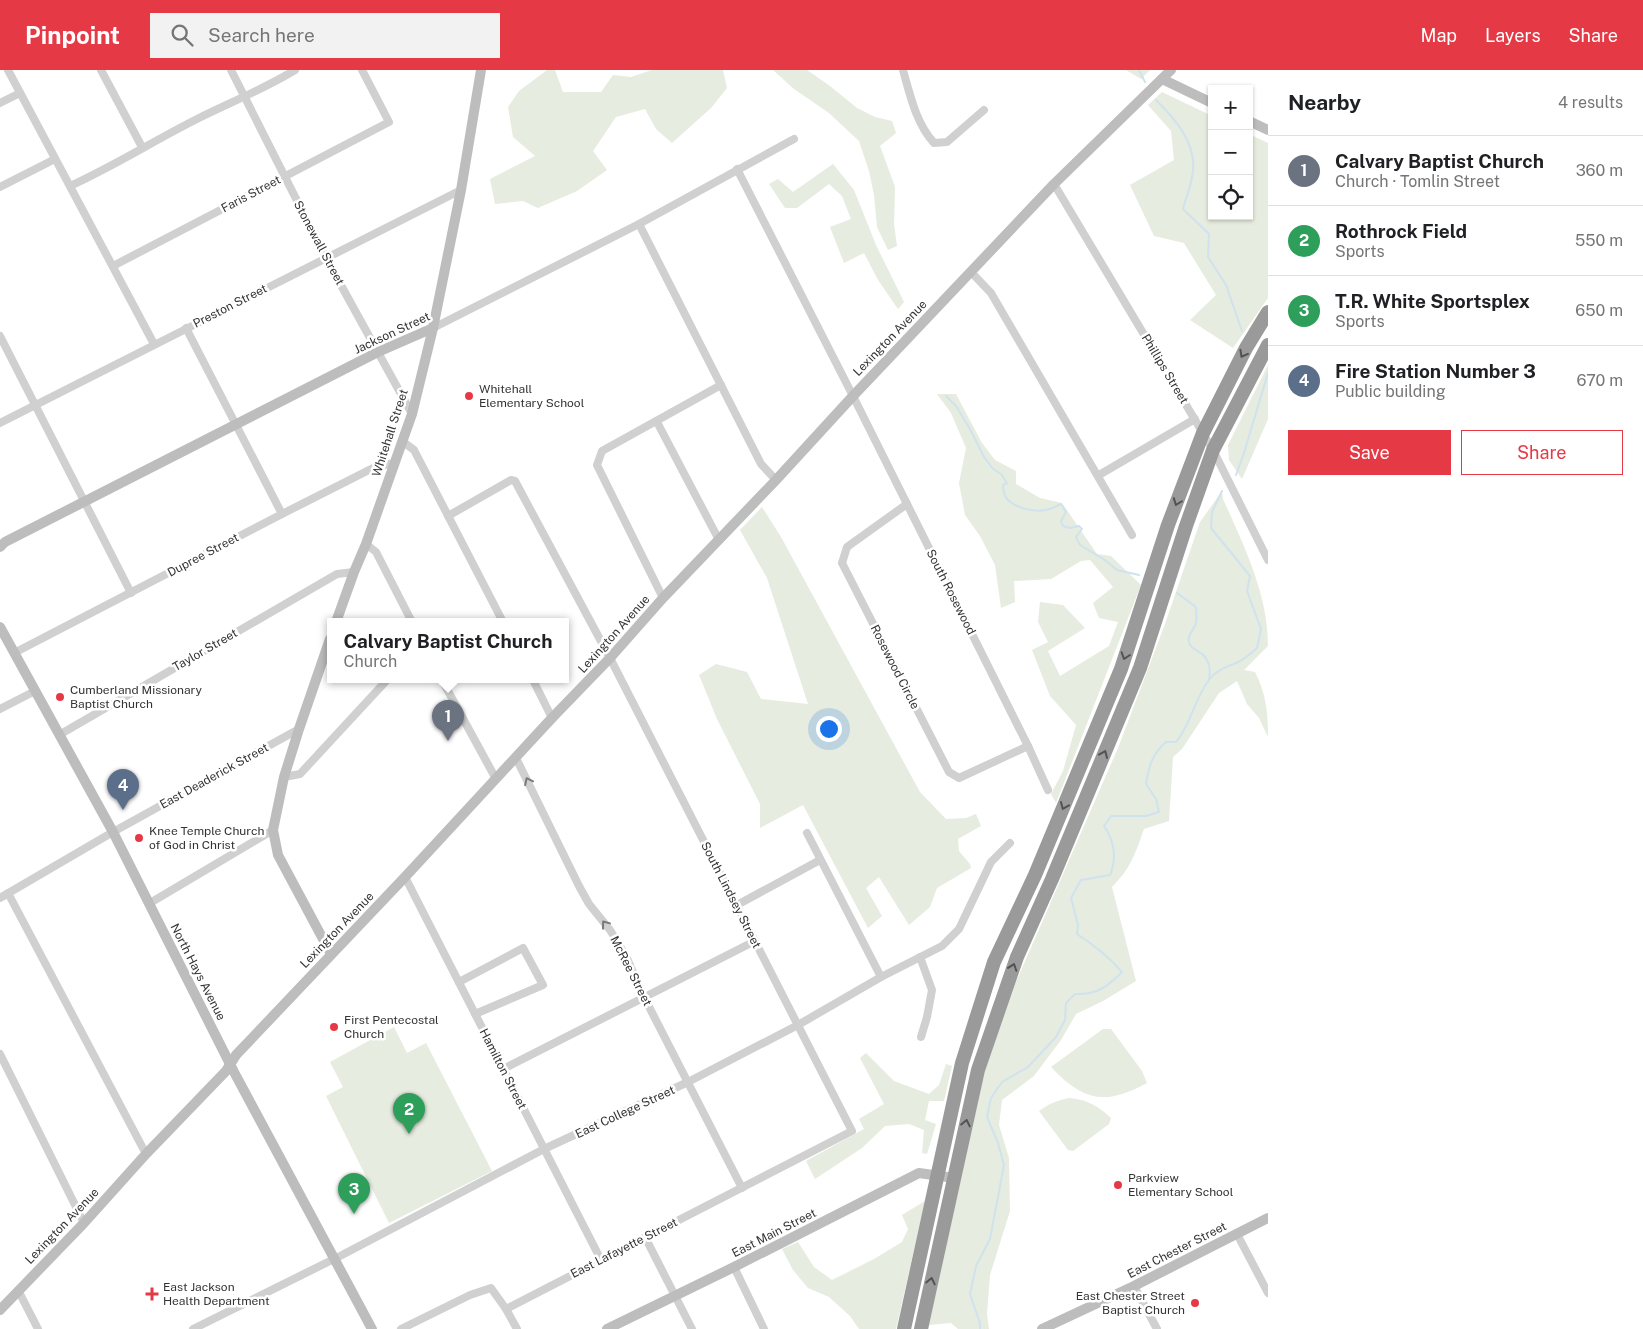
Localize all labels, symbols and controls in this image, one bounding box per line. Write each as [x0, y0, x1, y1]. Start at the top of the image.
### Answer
search box [150, 13, 500, 58]
text: Pinpoint [25, 21, 120, 49]
icon: search [168, 21, 196, 49]
text: Search here [208, 24, 315, 46]
text: Map [1421, 25, 1457, 46]
text: Layers [1485, 25, 1541, 46]
text: Share [1569, 25, 1618, 46]
map controls [1208, 85, 1253, 220]
button: + [1208, 85, 1253, 130]
text: Nearby [1288, 90, 1361, 115]
text: 4 results [1558, 93, 1623, 112]
button: − [1208, 130, 1253, 175]
text: Calvary Baptist Church [1335, 150, 1544, 172]
text: 1 [1301, 161, 1307, 180]
text: 360 m [1576, 161, 1623, 180]
street label: Faris Street [219, 172, 283, 216]
text: Church · Tomlin Street [1335, 172, 1500, 191]
button: locate [1208, 175, 1253, 220]
street label: Stonewall Street [291, 198, 347, 288]
text: Rothrock Field [1335, 220, 1467, 242]
text: 2 [1299, 231, 1309, 250]
text: 550 m [1575, 231, 1623, 250]
text: Sports [1335, 242, 1385, 261]
street label: Preston Street [191, 281, 270, 331]
text: T.R. White Sportsplex [1335, 290, 1530, 312]
street label: Lexington Avenue [850, 297, 930, 379]
text: 3 [1299, 301, 1309, 320]
text: 650 m [1575, 301, 1623, 320]
street label: Jackson Street [352, 309, 432, 357]
text: Sports [1335, 312, 1385, 331]
street label: Phillips Street [1139, 332, 1191, 407]
one-way arrow [1239, 348, 1249, 357]
text: Fire Station Number 3 [1335, 360, 1536, 382]
text: 4 [1299, 371, 1309, 390]
text: 670 m [1577, 371, 1623, 390]
place label: Whitehall Elementary School [479, 382, 585, 410]
text: Public building [1335, 382, 1446, 401]
street label: Whitehall Street [369, 387, 411, 479]
marker: Whitehall Elementary School [463, 390, 475, 402]
button: Save [1288, 430, 1451, 475]
button: Share [1461, 430, 1623, 475]
one-way arrow [1173, 497, 1183, 506]
street label: Dupree Street [165, 530, 241, 580]
street label: South Rosewood [923, 547, 979, 637]
street label: Lexington Avenue [575, 592, 653, 676]
popup [327, 618, 569, 683]
street label: Rosewood Circle [868, 622, 922, 712]
street label: Taylor Street [170, 626, 240, 674]
text: Calvary Baptist Church [344, 630, 552, 652]
one-way arrow [1121, 651, 1131, 660]
text: Church [344, 652, 397, 671]
place label: Cumberland Missionary Baptist Church [70, 683, 202, 711]
marker: Cumberland Missionary Baptist Church [54, 691, 66, 703]
pin: 1 [432, 700, 464, 741]
your location [816, 716, 842, 742]
street label: East Deaderick Street [157, 740, 271, 812]
one-way arrow [1099, 750, 1109, 758]
pin: 4 [107, 769, 139, 810]
one-way arrow [524, 777, 534, 786]
one-way arrow [1059, 802, 1069, 810]
place label: Knee Temple Church of God in Christ [149, 824, 264, 852]
marker: Knee Temple Church of God in Christ [133, 832, 145, 844]
street label: South Lindsey Street [698, 839, 764, 951]
street label: Lexington Avenue [297, 889, 377, 971]
one-way arrow [602, 920, 611, 930]
street label: North Hays Avenue [168, 921, 229, 1023]
street label: McRee Street [607, 934, 655, 1009]
one-way arrow [1007, 964, 1017, 972]
place label: First Pentecostal Church [344, 1013, 439, 1041]
marker: First Pentecostal Church [328, 1021, 340, 1033]
street label: Hamilton Street [477, 1026, 529, 1112]
street label: East College Street [573, 1083, 677, 1141]
pin: 2 [393, 1093, 425, 1134]
one-way arrow [960, 1118, 971, 1127]
place label: Parkview Elementary School [1128, 1171, 1234, 1199]
pin: 3 [338, 1173, 370, 1214]
marker: Parkview Elementary School [1112, 1179, 1124, 1191]
street label: Lexington Avenue [22, 1185, 102, 1267]
street label: East Main Street [730, 1206, 819, 1260]
street label: East Lafayette Street [568, 1215, 680, 1281]
street label: East Chester Street [1125, 1219, 1229, 1281]
one-way arrow [925, 1277, 936, 1286]
place label: East Jackson Health Department [163, 1280, 270, 1308]
marker: East Jackson Health Department [145, 1287, 159, 1301]
place label: East Chester Street Baptist Church [1076, 1289, 1185, 1317]
marker: East Chester Street Baptist Church [1189, 1297, 1201, 1309]

